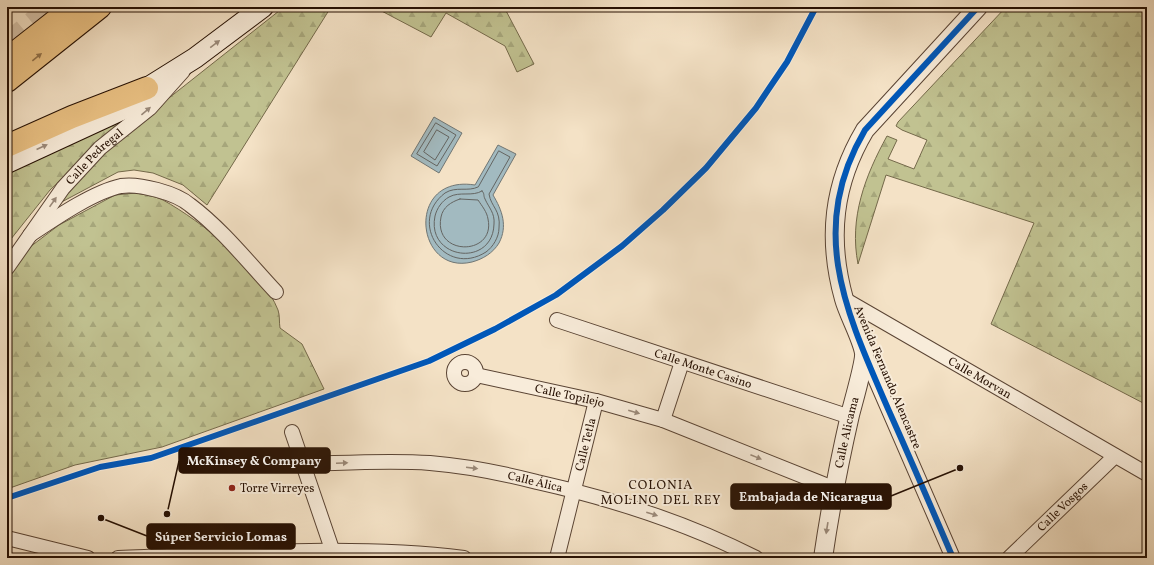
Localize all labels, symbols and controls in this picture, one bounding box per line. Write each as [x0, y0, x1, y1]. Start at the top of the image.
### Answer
one-way arrow [209, 39, 220, 48]
one-way arrow [32, 53, 43, 62]
one-way arrow [141, 107, 150, 116]
street label: Calle Pedregal [63, 125, 127, 189]
one-way arrow [37, 144, 48, 150]
one-way arrow [49, 196, 57, 207]
street label: Avenida Fernando Alencastre [850, 303, 925, 452]
street label: Calle Monte Casino [652, 346, 754, 393]
street label: Calle Morvan [945, 354, 1014, 403]
street label: Calle Topilejo [533, 381, 606, 412]
street label: Calle Alicama [832, 395, 864, 470]
one-way arrow [627, 409, 640, 415]
street label: Calle Tetla [572, 416, 601, 473]
callout: McKinsey & Company [179, 448, 330, 473]
text: McKinsey & Company [187, 453, 322, 471]
one-way arrow [750, 454, 762, 460]
one-way arrow [336, 460, 349, 466]
one-way arrow [466, 465, 478, 471]
street label: Calle Álica [506, 468, 564, 497]
district label: COLONIA MOLINO DEL REY [600, 477, 722, 510]
street label: Calle Vosgos [1034, 479, 1092, 536]
place label: Torre Virreyes [240, 481, 314, 497]
marker: Torre Virreyes [227, 483, 237, 493]
callout: Embajada de Nicaragua [731, 484, 891, 509]
text: Embajada de Nicaragua [739, 489, 883, 507]
one-way arrow [646, 511, 658, 517]
one-way arrow [824, 522, 830, 535]
callout: Súper Servicio Lomas [147, 524, 295, 549]
text: Súper Servicio Lomas [155, 529, 287, 547]

